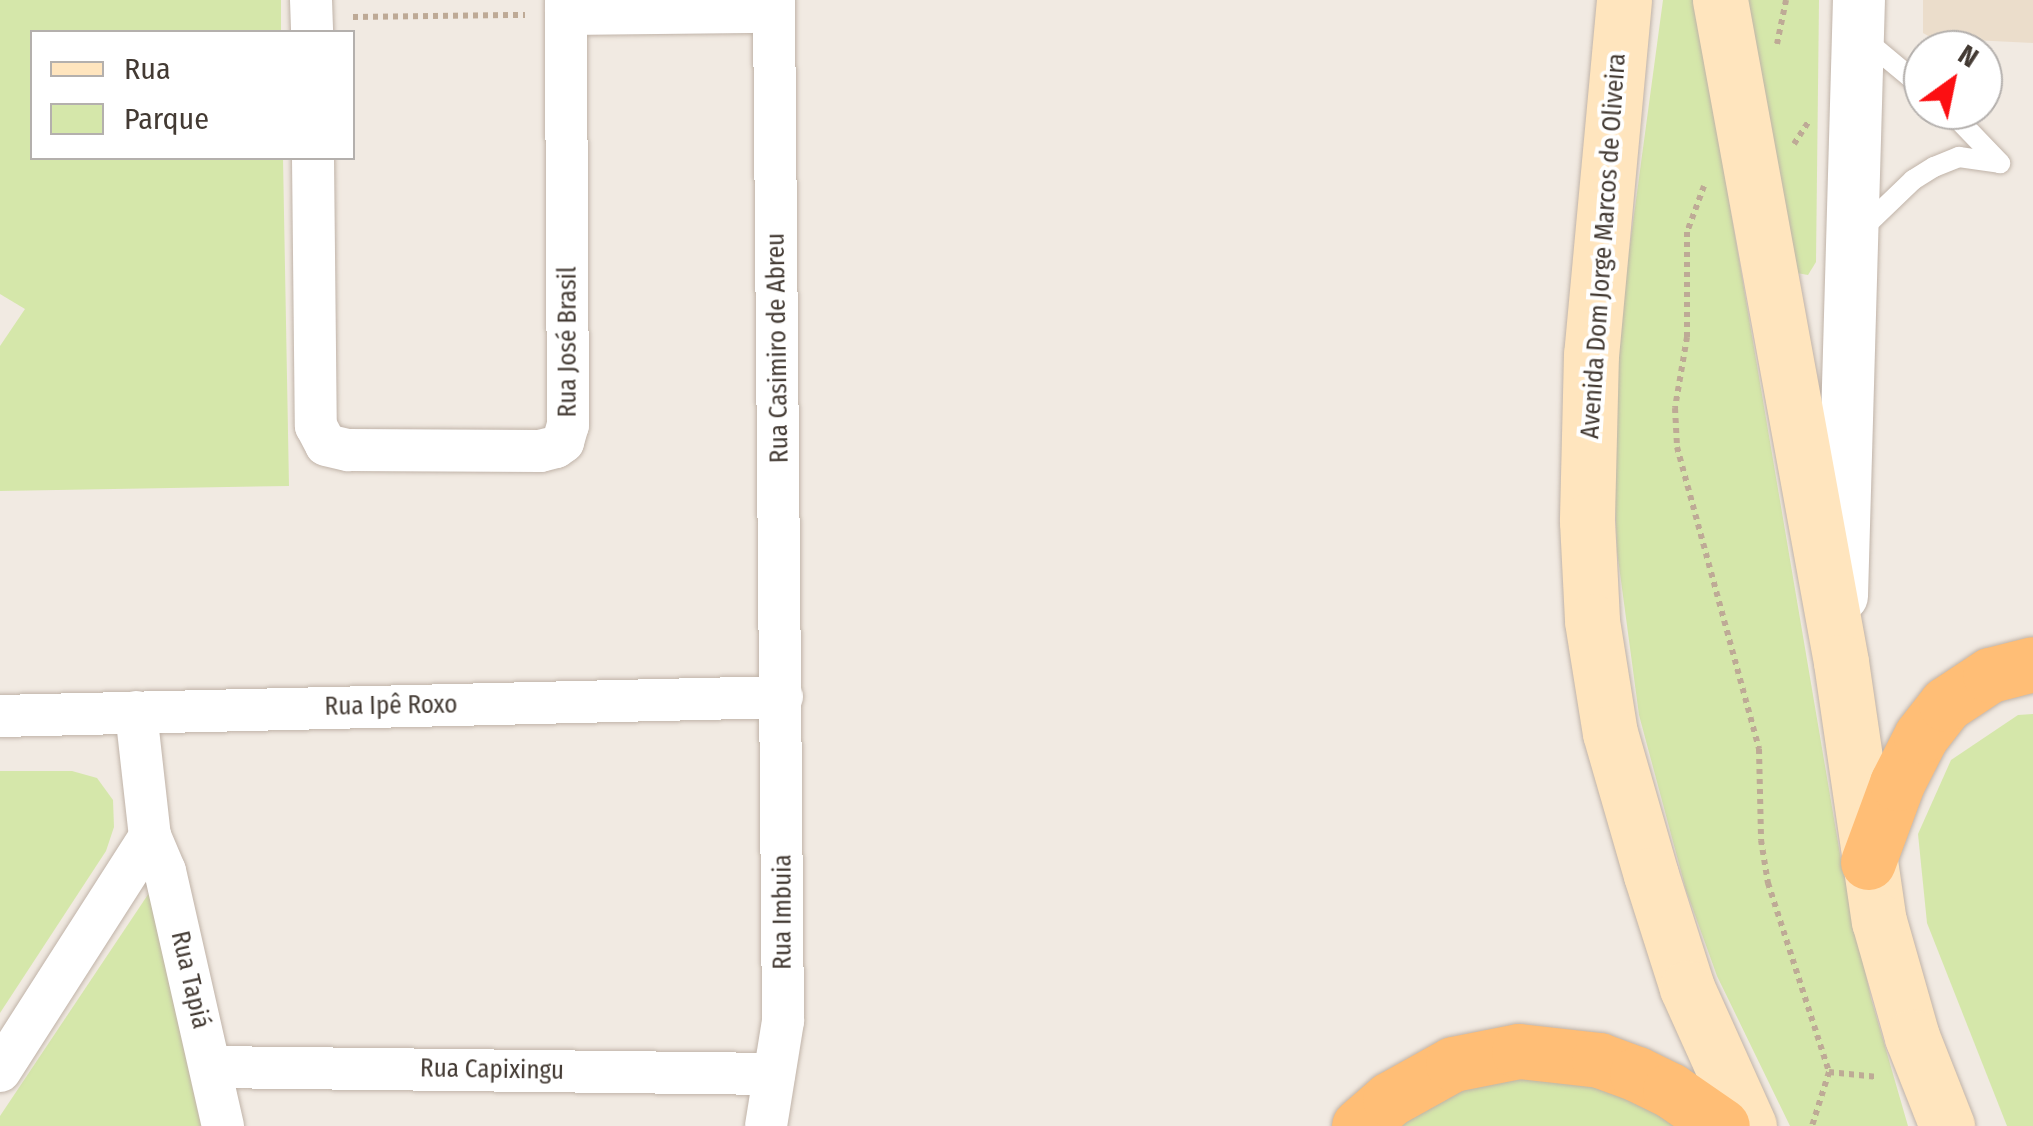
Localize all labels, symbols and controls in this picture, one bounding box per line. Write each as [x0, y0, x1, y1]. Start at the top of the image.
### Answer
legend [30, 30, 355, 160]
north arrow [1903, 30, 2003, 130]
text: N [1952, 38, 1985, 75]
text: Rua [124, 51, 171, 87]
street label: Avenida Dom Jorge Marcos de Oliveira [1576, 52, 1632, 440]
text: Parque [124, 101, 209, 137]
street label: Rua Casimiro de Abreu [761, 233, 795, 463]
street label: Rua José Brasil [553, 267, 583, 417]
street label: Rua Ipê Roxo [324, 690, 458, 722]
street label: Rua Imbuia [768, 854, 798, 970]
street label: Rua Tapiá [164, 928, 216, 1032]
street label: Rua Capixingu [420, 1054, 564, 1086]

